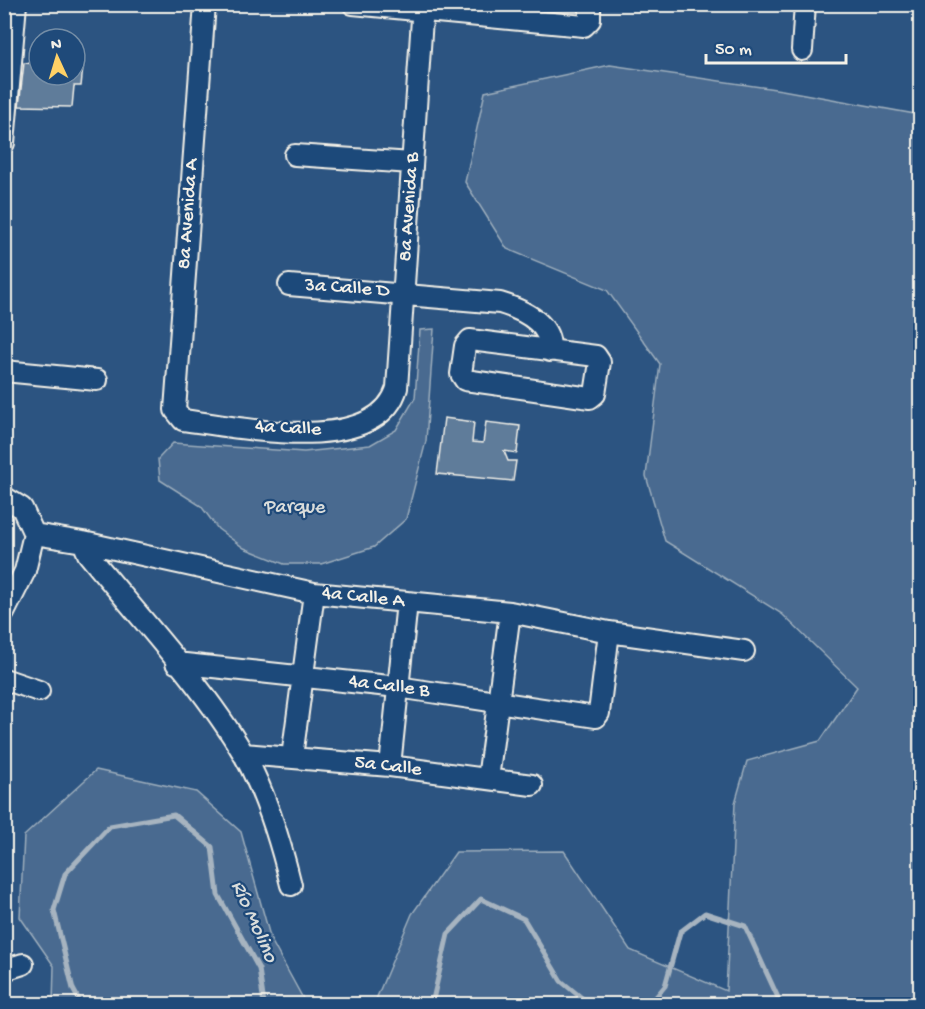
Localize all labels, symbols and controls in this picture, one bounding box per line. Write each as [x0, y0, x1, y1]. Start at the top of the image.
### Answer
north arrow [27, 27, 87, 87]
scale bar [706, 27, 846, 65]
text: N [50, 36, 63, 55]
text: 50 m [715, 40, 752, 61]
street label: 8a Avenida B [395, 151, 425, 262]
street label: 8a Avenida A [174, 157, 204, 270]
street label: 3a Calle D [303, 274, 391, 304]
street label: 4a Calle [254, 416, 322, 442]
park label: Parque [264, 497, 326, 520]
street label: 4a Calle A [321, 582, 407, 614]
street label: 4a Calle B [347, 671, 432, 703]
street label: 5a Calle [353, 751, 424, 783]
water label: Río Molino [224, 877, 283, 968]

